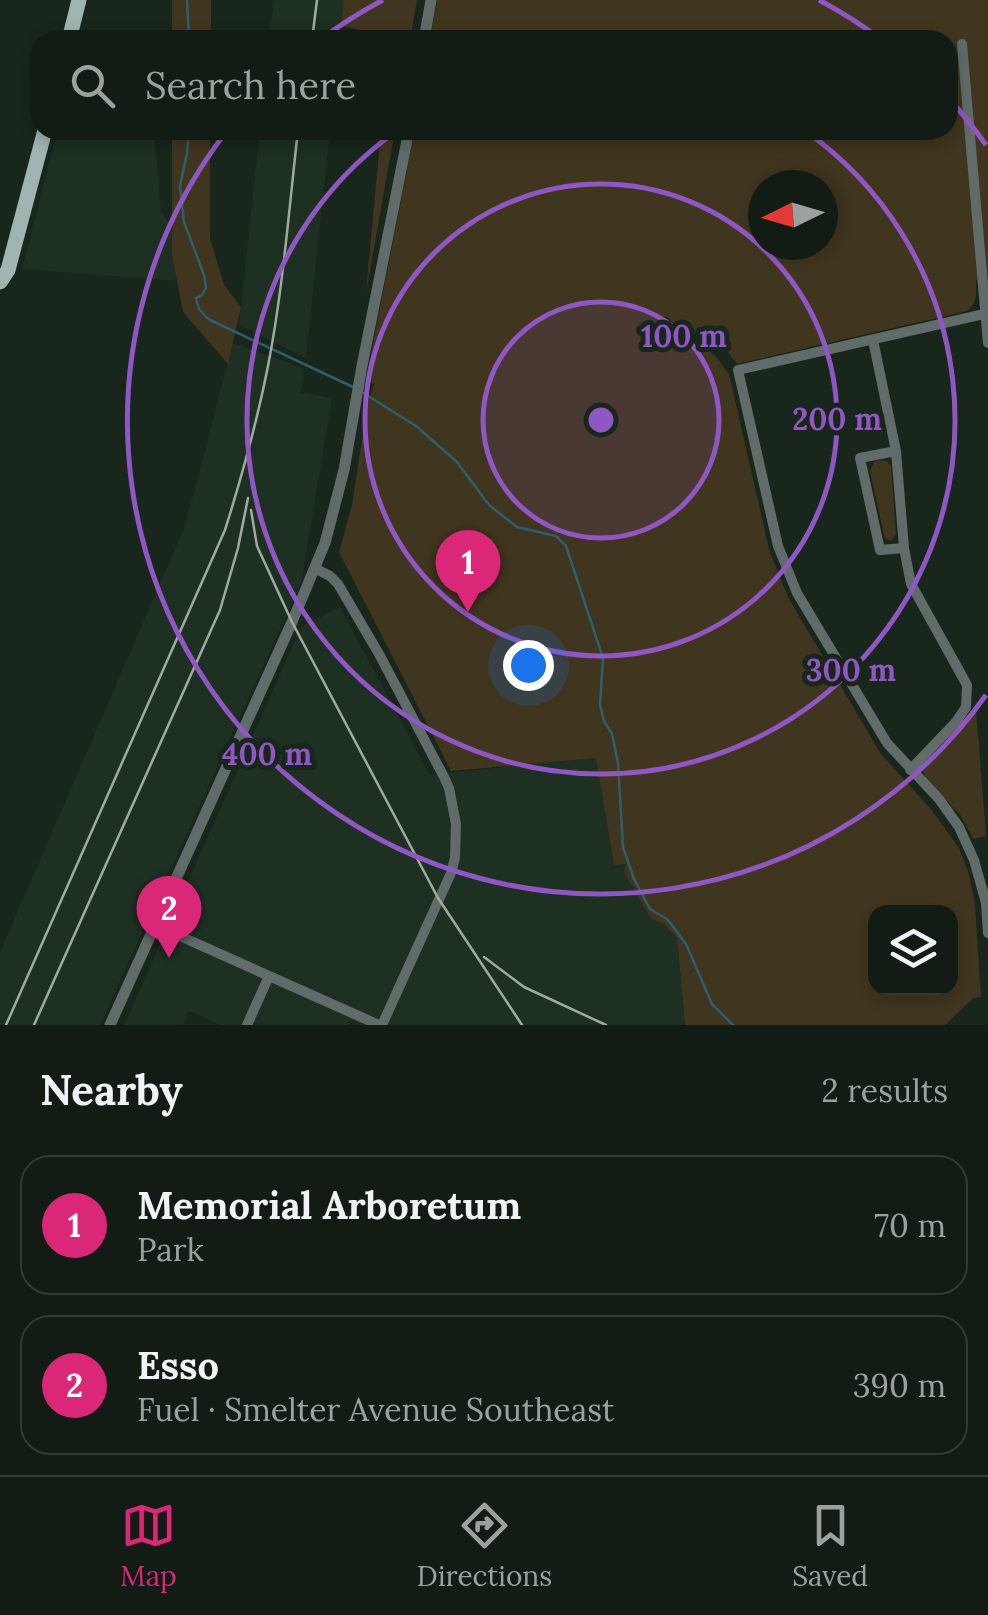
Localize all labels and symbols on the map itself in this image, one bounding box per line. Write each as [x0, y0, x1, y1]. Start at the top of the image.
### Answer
north arrow [748, 170, 838, 260]
text: 100 m [641, 317, 727, 355]
text: 200 m [792, 400, 882, 438]
centre of rings [583, 402, 619, 438]
pin: 1 [436, 530, 500, 612]
your location [503, 640, 554, 691]
text: 300 m [806, 651, 897, 689]
text: 400 m [222, 735, 312, 773]
pin: 2 [136, 876, 202, 958]

